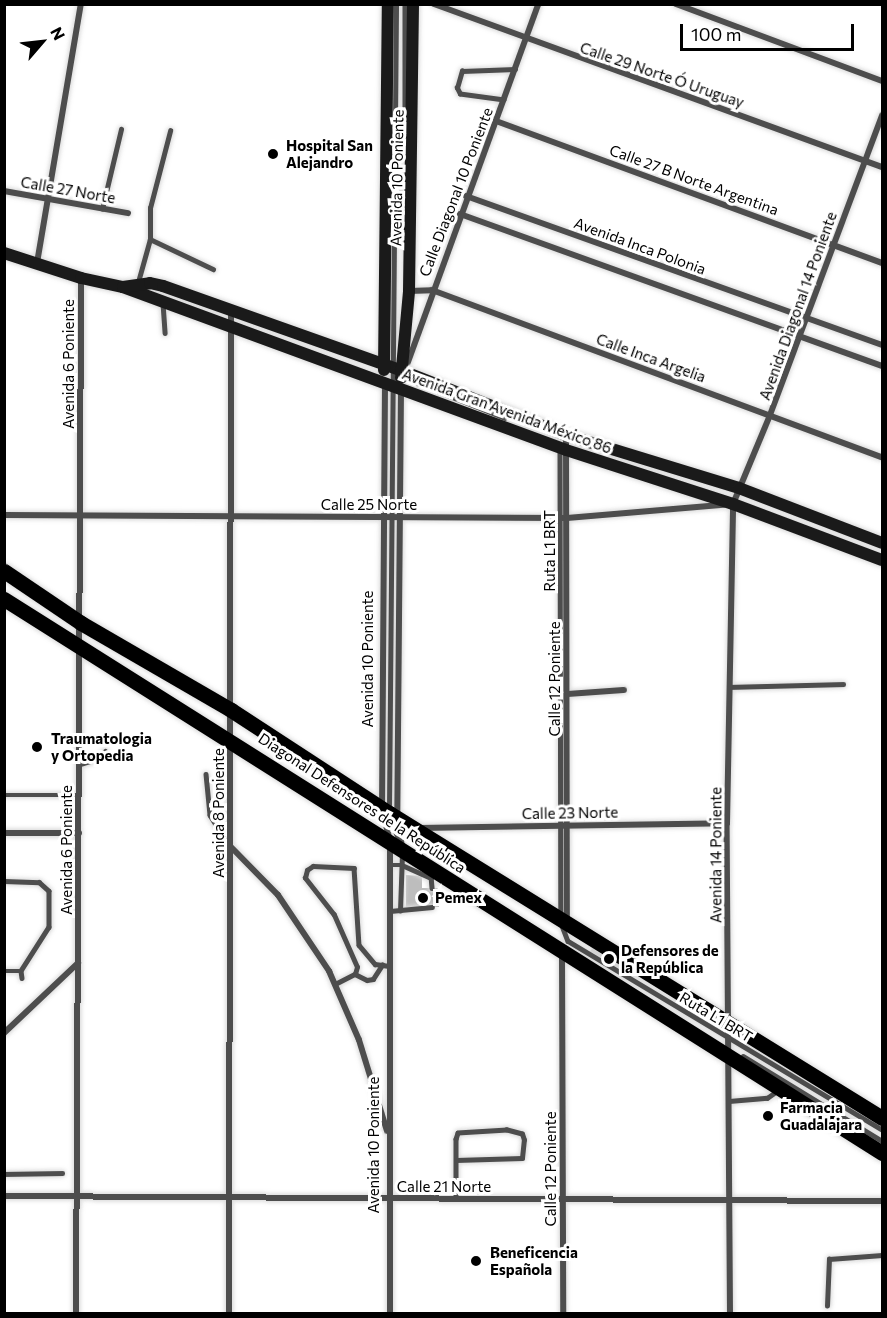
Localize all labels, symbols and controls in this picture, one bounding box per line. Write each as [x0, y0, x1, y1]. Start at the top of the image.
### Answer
north arrow [12, 12, 72, 72]
scale bar [683, 12, 857, 50]
text: 100 m [691, 23, 741, 45]
text: N [47, 24, 70, 43]
street label: Calle 29 Norte Ó Uruguay [578, 38, 746, 112]
street label: Calle Diagonal 10 Poniente [415, 105, 497, 279]
street label: Avenida 10 Poniente [387, 109, 407, 247]
place label: Hospital San Alejandro [286, 136, 373, 171]
street label: Calle 27 B Norte Argentina [607, 141, 781, 219]
marker: Hospital San Alejandro [264, 145, 282, 163]
street label: Calle 27 Norte [19, 173, 117, 207]
street label: Avenida Diagonal 14 Poniente [755, 209, 841, 403]
street label: Avenida Inca Polonia [572, 214, 708, 278]
street label: Avenida 6 Poniente [60, 299, 78, 429]
street label: Calle Inca Argelia [594, 330, 708, 386]
street label: Avenida Gran Avenida México 86 [400, 365, 614, 457]
street label: Calle 25 Norte [321, 496, 417, 514]
street label: Ruta L1 BRT [541, 510, 559, 592]
street label: Avenida 10 Poniente [359, 590, 377, 728]
street label: Calle 12 Poniente [546, 621, 564, 737]
place label: Traumatologia y Ortopedia [51, 729, 152, 764]
street label: Diagonal Defensores de la República [255, 729, 469, 877]
marker: Traumatologia y Ortopedia [28, 738, 46, 756]
street label: Avenida 8 Poniente [210, 748, 228, 878]
street label: Avenida 6 Poniente [58, 785, 76, 915]
street label: Avenida 14 Poniente [707, 787, 725, 923]
street label: Calle 23 Norte [522, 803, 618, 823]
place label: Pemex [435, 889, 482, 907]
marker: Pemex [416, 891, 430, 905]
place label: Defensores de la República [621, 941, 719, 976]
marker: Defensores de la República [602, 952, 616, 966]
street label: Ruta L1 BRT [676, 988, 756, 1046]
street label: Avenida 10 Poniente [365, 1076, 383, 1214]
place label: Farmacia Guadalajara [780, 1098, 862, 1133]
marker: Farmacia Guadalajara [761, 1109, 775, 1123]
street label: Calle 12 Poniente [542, 1111, 560, 1227]
street label: Calle 21 Norte [397, 1178, 491, 1196]
place label: Beneficencia Española [490, 1243, 578, 1278]
marker: Beneficencia Española [467, 1252, 485, 1270]

